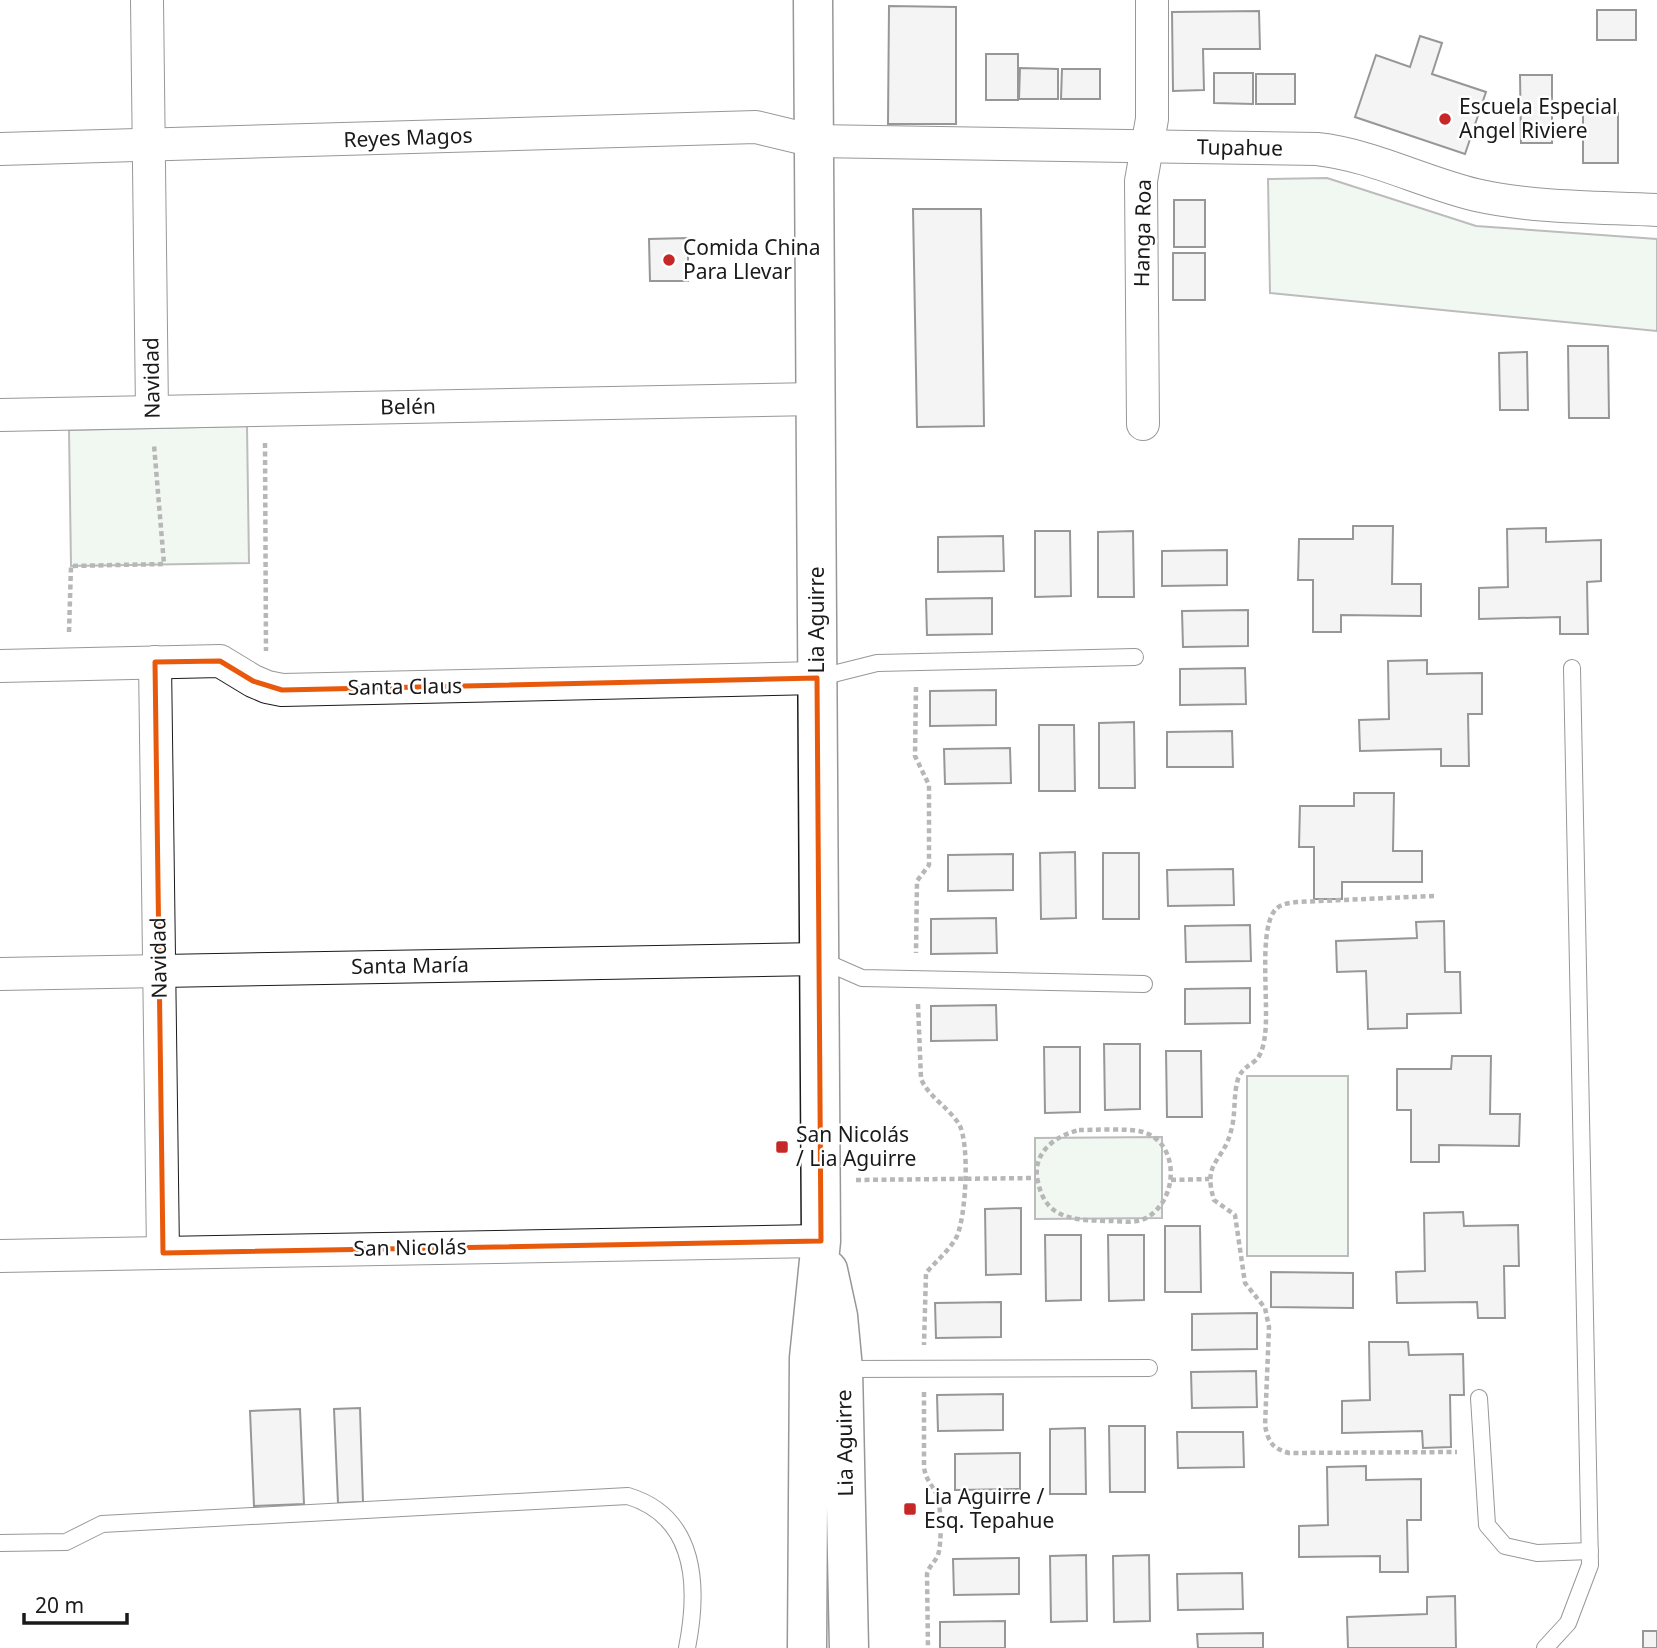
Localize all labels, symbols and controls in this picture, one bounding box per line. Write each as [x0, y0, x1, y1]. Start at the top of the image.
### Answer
place label: Escuela Especial Angel Riviere [1459, 92, 1618, 144]
marker: Escuela Especial Angel Riviere [1437, 111, 1453, 127]
street label: Reyes Magos [343, 121, 473, 153]
street label: Tupahue [1197, 132, 1283, 162]
street label: Hanga Roa [1127, 179, 1157, 287]
place label: Comida China Para Llevar [683, 233, 821, 285]
marker: Comida China Para Llevar [661, 252, 677, 268]
street label: Navidad [136, 337, 166, 419]
street label: Belén [380, 392, 436, 420]
street label: Lia Aguirre [802, 566, 830, 674]
street label: Santa Claus [347, 671, 463, 701]
street label: Navidad [143, 917, 173, 999]
street label: Santa María [351, 950, 469, 980]
place label: San Nicolás / Lia Aguirre [796, 1120, 916, 1172]
marker: San Nicolás / Lia Aguirre [774, 1139, 790, 1155]
street label: San Nicolás [353, 1232, 467, 1262]
street label: Lia Aguirre [829, 1389, 859, 1497]
place label: Lia Aguirre / Esq. Tepahue [924, 1482, 1054, 1534]
marker: Lia Aguirre / Esq. Tepahue [902, 1501, 918, 1517]
scale bar [24, 1582, 128, 1626]
text: 20 m [35, 1591, 84, 1619]

